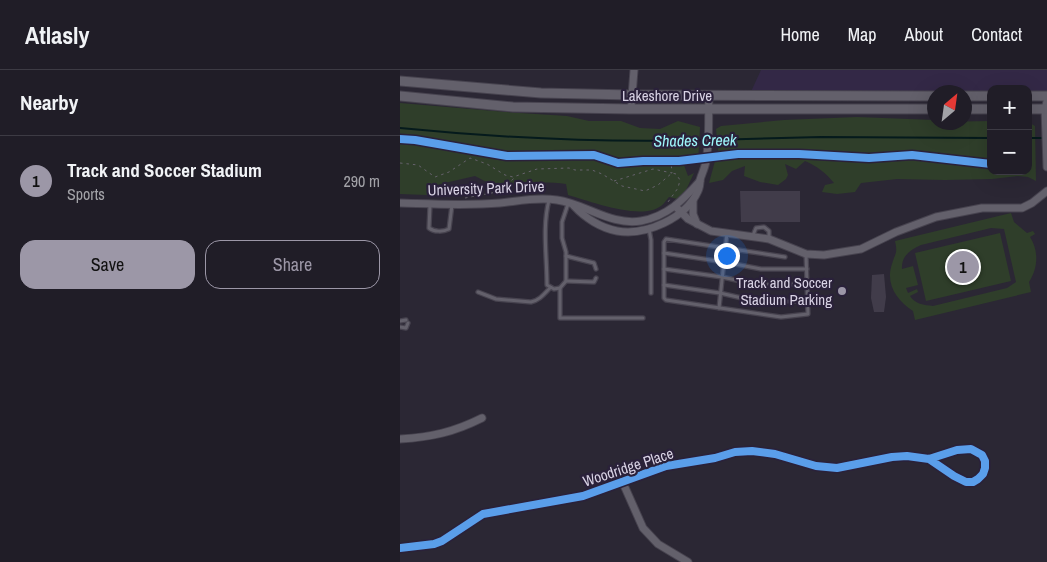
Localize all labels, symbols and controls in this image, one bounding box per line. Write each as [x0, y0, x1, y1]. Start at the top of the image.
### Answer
text: Atlasly [25, 19, 90, 51]
text: Home [780, 22, 820, 47]
text: Map [848, 22, 877, 47]
text: About [905, 22, 943, 47]
text: Contact [971, 22, 1022, 47]
street label: Lakeshore Drive [622, 85, 712, 106]
north arrow [927, 85, 972, 130]
map controls [987, 85, 1032, 175]
button: + [987, 85, 1032, 130]
text: Nearby [20, 88, 78, 117]
water label: Shades Creek [653, 128, 737, 152]
button: − [987, 130, 1032, 175]
text: Track and Soccer Stadium [67, 157, 262, 183]
text: 1 [32, 170, 40, 192]
text: 290 m [344, 170, 380, 192]
street label: University Park Drive [427, 175, 545, 201]
text: Sports [67, 183, 105, 205]
button: Save [20, 240, 195, 289]
button: Share [205, 240, 380, 289]
your location [714, 243, 740, 269]
pin: 1 [947, 248, 979, 286]
place label: Track and Soccer Stadium Parking [736, 272, 832, 310]
marker: Track and Soccer Stadium Parking [836, 285, 848, 297]
street label: Woodridge Place [580, 442, 676, 492]

